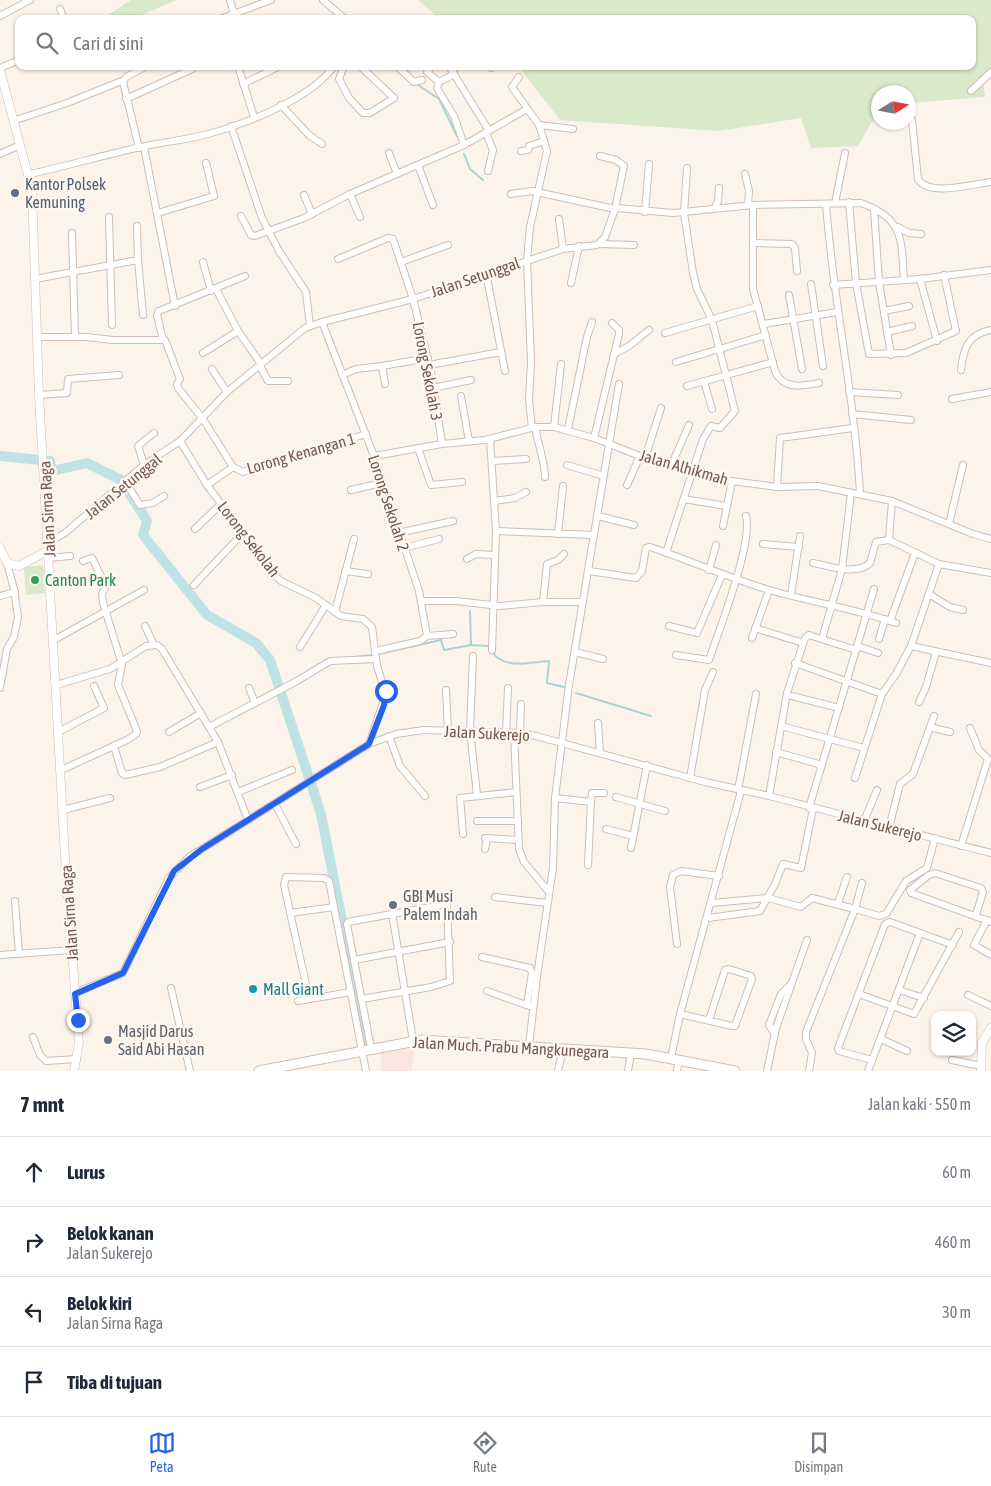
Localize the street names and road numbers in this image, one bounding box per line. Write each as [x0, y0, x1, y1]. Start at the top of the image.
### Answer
street label: Jalan Setunggal [428, 253, 523, 302]
street label: Lorong Sekolah 3 [409, 320, 446, 422]
street label: Lorong Kenangan 1 [245, 429, 358, 478]
street label: Jalan Alhikmah [638, 446, 730, 488]
street label: Jalan Setunggal [81, 449, 166, 523]
street label: Lorong Sekolah 2 [364, 453, 413, 554]
street label: Jalan Sirna Raga [35, 460, 60, 557]
street label: Lorong Sekolah [213, 498, 284, 581]
street label: Jalan Sukerejo [444, 722, 530, 745]
street label: Jalan Sukerejo [836, 806, 924, 845]
street label: Jalan Sirna Raga [57, 864, 82, 962]
street label: Jalan Much. Prabu Mangkunegara [412, 1033, 610, 1062]

